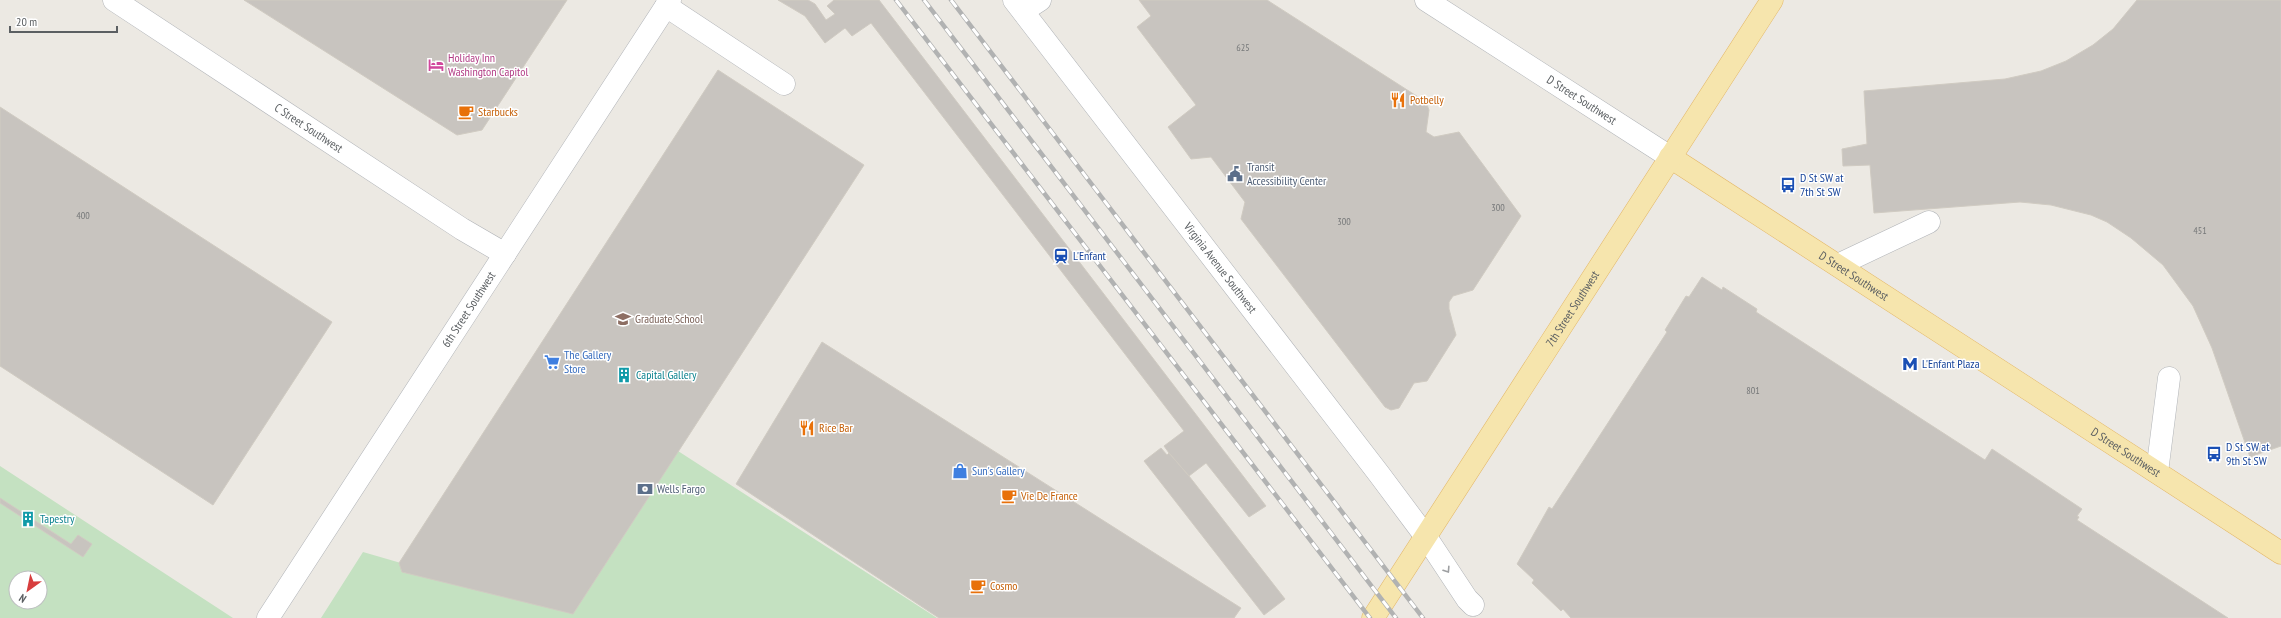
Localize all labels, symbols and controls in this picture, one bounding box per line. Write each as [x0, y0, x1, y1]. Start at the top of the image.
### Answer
scale bar [10, 8, 117, 34]
text: 20 m [16, 14, 37, 29]
house number: 625 [1236, 41, 1250, 54]
place label: Holiday Inn Washington Capitol [448, 50, 528, 79]
hotel icon: Holiday Inn Washington Capitol [427, 56, 445, 74]
street label: D Street Southwest [1544, 72, 1620, 128]
restaurant icon: Potbelly [1389, 91, 1407, 109]
place label: Potbelly [1410, 92, 1444, 107]
street label: C Street Southwest [272, 100, 346, 156]
cafe icon: Starbucks [457, 103, 475, 121]
place label: Starbucks [478, 104, 518, 119]
place label: Transit Accessibility Center [1247, 159, 1327, 188]
public building icon: Transit Accessibility Center [1226, 165, 1244, 183]
place label: D St SW at 7th St SW [1800, 170, 1844, 199]
bus stop icon: D St SW at 7th St SW [1779, 176, 1797, 194]
house number: 300 [1491, 201, 1505, 214]
house number: 400 [76, 209, 90, 222]
house number: 300 [1337, 215, 1351, 228]
street label: Virginia Avenue Southwest [1180, 218, 1261, 316]
house number: 451 [2193, 224, 2207, 237]
station icon: L'Enfant [1052, 247, 1070, 265]
place label: L'Enfant [1073, 248, 1106, 263]
street label: D Street Southwest [1816, 248, 1892, 304]
street label: 7th Street Southwest [1542, 267, 1603, 349]
street label: 6th Street Southwest [438, 268, 499, 350]
school or university icon: Graduate School [614, 310, 632, 328]
place label: Graduate School [635, 311, 703, 326]
place label: The Gallery Store [564, 347, 612, 376]
supermarket icon: The Gallery Store [543, 353, 561, 371]
metro station icon: L'Enfant Plaza [1901, 355, 1919, 373]
place label: L'Enfant Plaza [1922, 356, 1980, 371]
building icon: Capital Gallery [615, 366, 633, 384]
place label: Capital Gallery [636, 367, 697, 382]
house number: 801 [1746, 384, 1760, 397]
restaurant icon: Rice Bar [798, 419, 816, 437]
place label: Rice Bar [819, 420, 853, 435]
street label: D Street Southwest [2088, 424, 2164, 480]
place label: D St SW at 9th St SW [2226, 439, 2270, 468]
bus stop icon: D St SW at 9th St SW [2205, 445, 2223, 463]
shop icon: Sun's Gallery [951, 462, 969, 480]
place label: Sun's Gallery [972, 463, 1025, 478]
bank icon: Wells Fargo [636, 480, 654, 498]
place label: Wells Fargo [657, 481, 705, 496]
cafe icon: Vie De France [1000, 487, 1018, 505]
place label: Vie De France [1020, 488, 1078, 503]
building icon: Tapestry [19, 510, 37, 528]
place label: Tapestry [40, 511, 75, 526]
one-way arrow [1443, 565, 1450, 572]
north arrow [8, 570, 48, 610]
cafe icon: Cosmo [969, 577, 987, 595]
place label: Cosmo [990, 578, 1017, 593]
text: N [16, 591, 29, 606]

